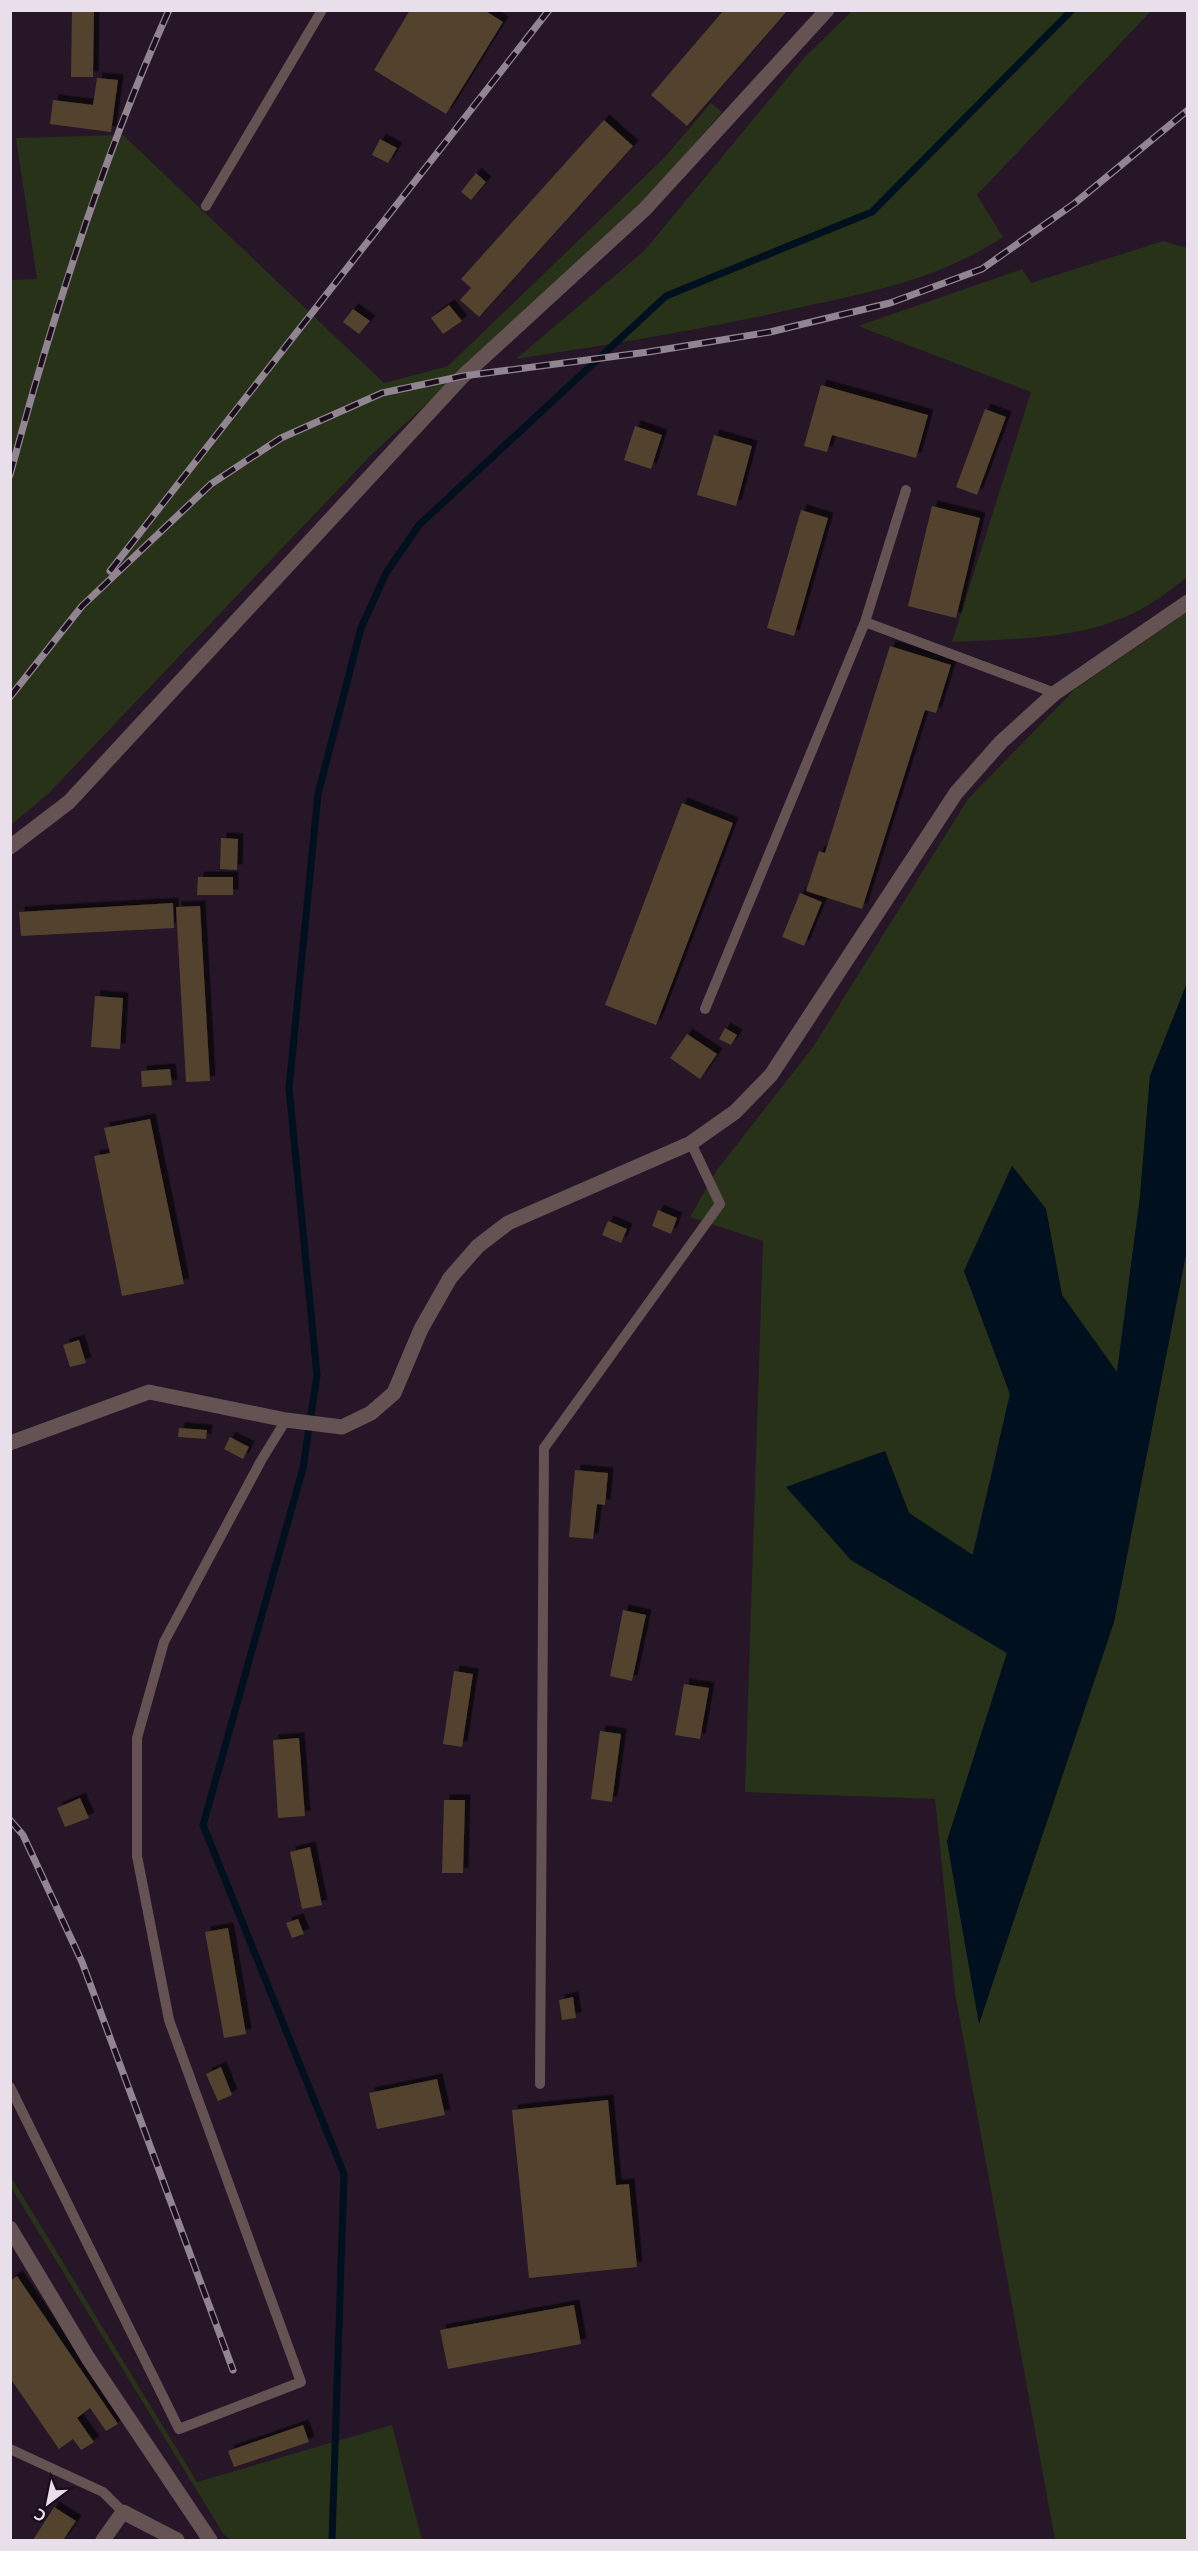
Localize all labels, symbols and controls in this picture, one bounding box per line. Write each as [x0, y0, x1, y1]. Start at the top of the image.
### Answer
north arrow [18, 2473, 78, 2533]
text: С [31, 2505, 49, 2526]

